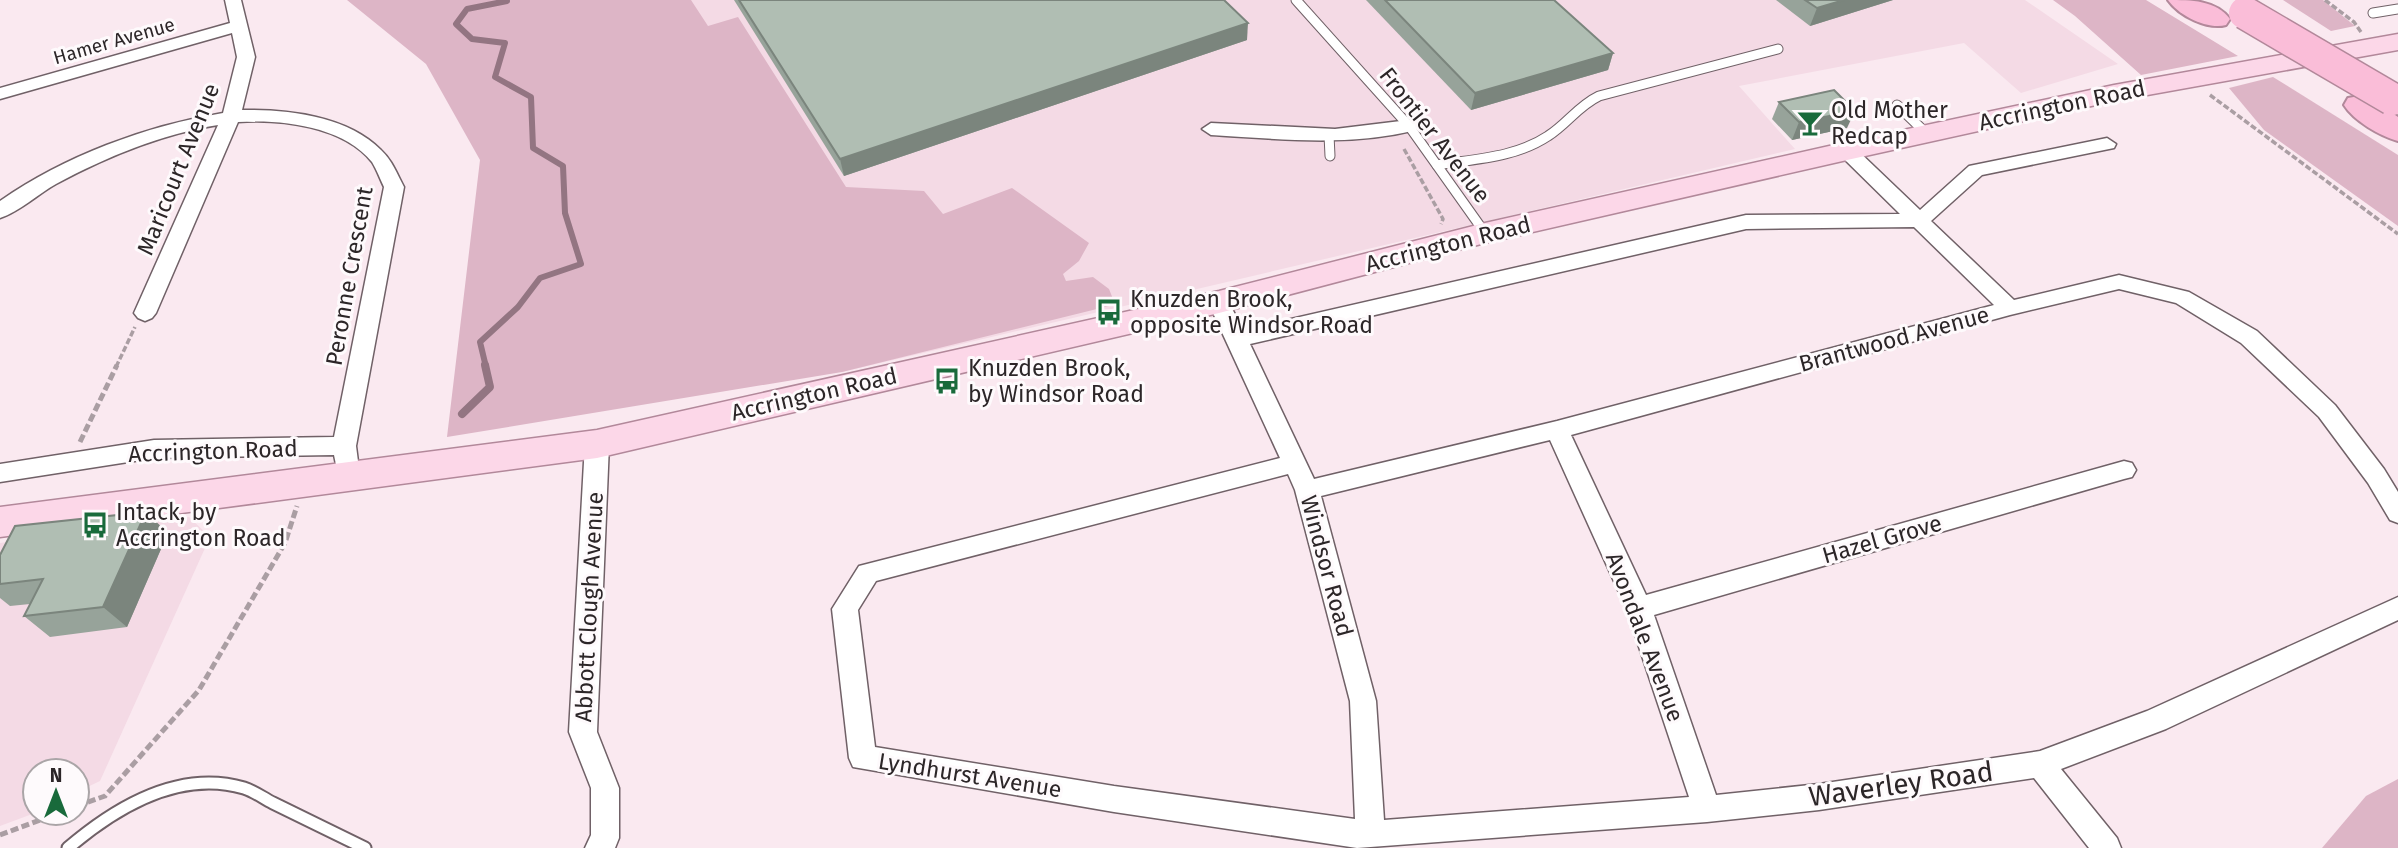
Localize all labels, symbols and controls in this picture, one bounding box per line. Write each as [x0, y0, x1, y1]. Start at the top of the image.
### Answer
street label: Hamer Avenue [51, 13, 177, 69]
street label: Frontier Avenue [1373, 62, 1497, 208]
street label: Accrington Road [1976, 74, 2148, 136]
street label: Maricourt Avenue [131, 79, 225, 259]
place label: Old Mother Redcap [1831, 96, 1948, 150]
bar icon: Old Mother Redcap [1795, 108, 1825, 138]
street label: Peronne Crescent [319, 184, 379, 368]
street label: Accrington Road [1362, 210, 1534, 278]
place label: Knuzden Brook, opposite Windsor Road [1130, 285, 1373, 339]
bus stop icon: Knuzden Brook, opposite Windsor Road [1094, 297, 1124, 327]
street label: Brantwood Avenue [1796, 300, 1992, 378]
place label: Knuzden Brook, by Windsor Road [968, 354, 1144, 408]
street label: Accrington Road [728, 361, 900, 427]
bus stop icon: Knuzden Brook, by Windsor Road [932, 366, 962, 396]
street label: Accrington Road [128, 434, 298, 468]
street label: Abbott Clough Avenue [569, 491, 609, 723]
street label: Windsor Road [1295, 492, 1359, 640]
place label: Intack, by Accrington Road [116, 498, 286, 552]
street label: Hazel Grove [1819, 509, 1945, 569]
bus stop icon: Intack, by Accrington Road [80, 510, 110, 540]
street label: Avondale Avenue [1600, 548, 1690, 726]
street label: Lyndhurst Avenue [876, 747, 1064, 803]
street label: Waverley Road [1807, 755, 1995, 813]
north arrow [21, 757, 91, 827]
text: N [50, 764, 62, 787]

